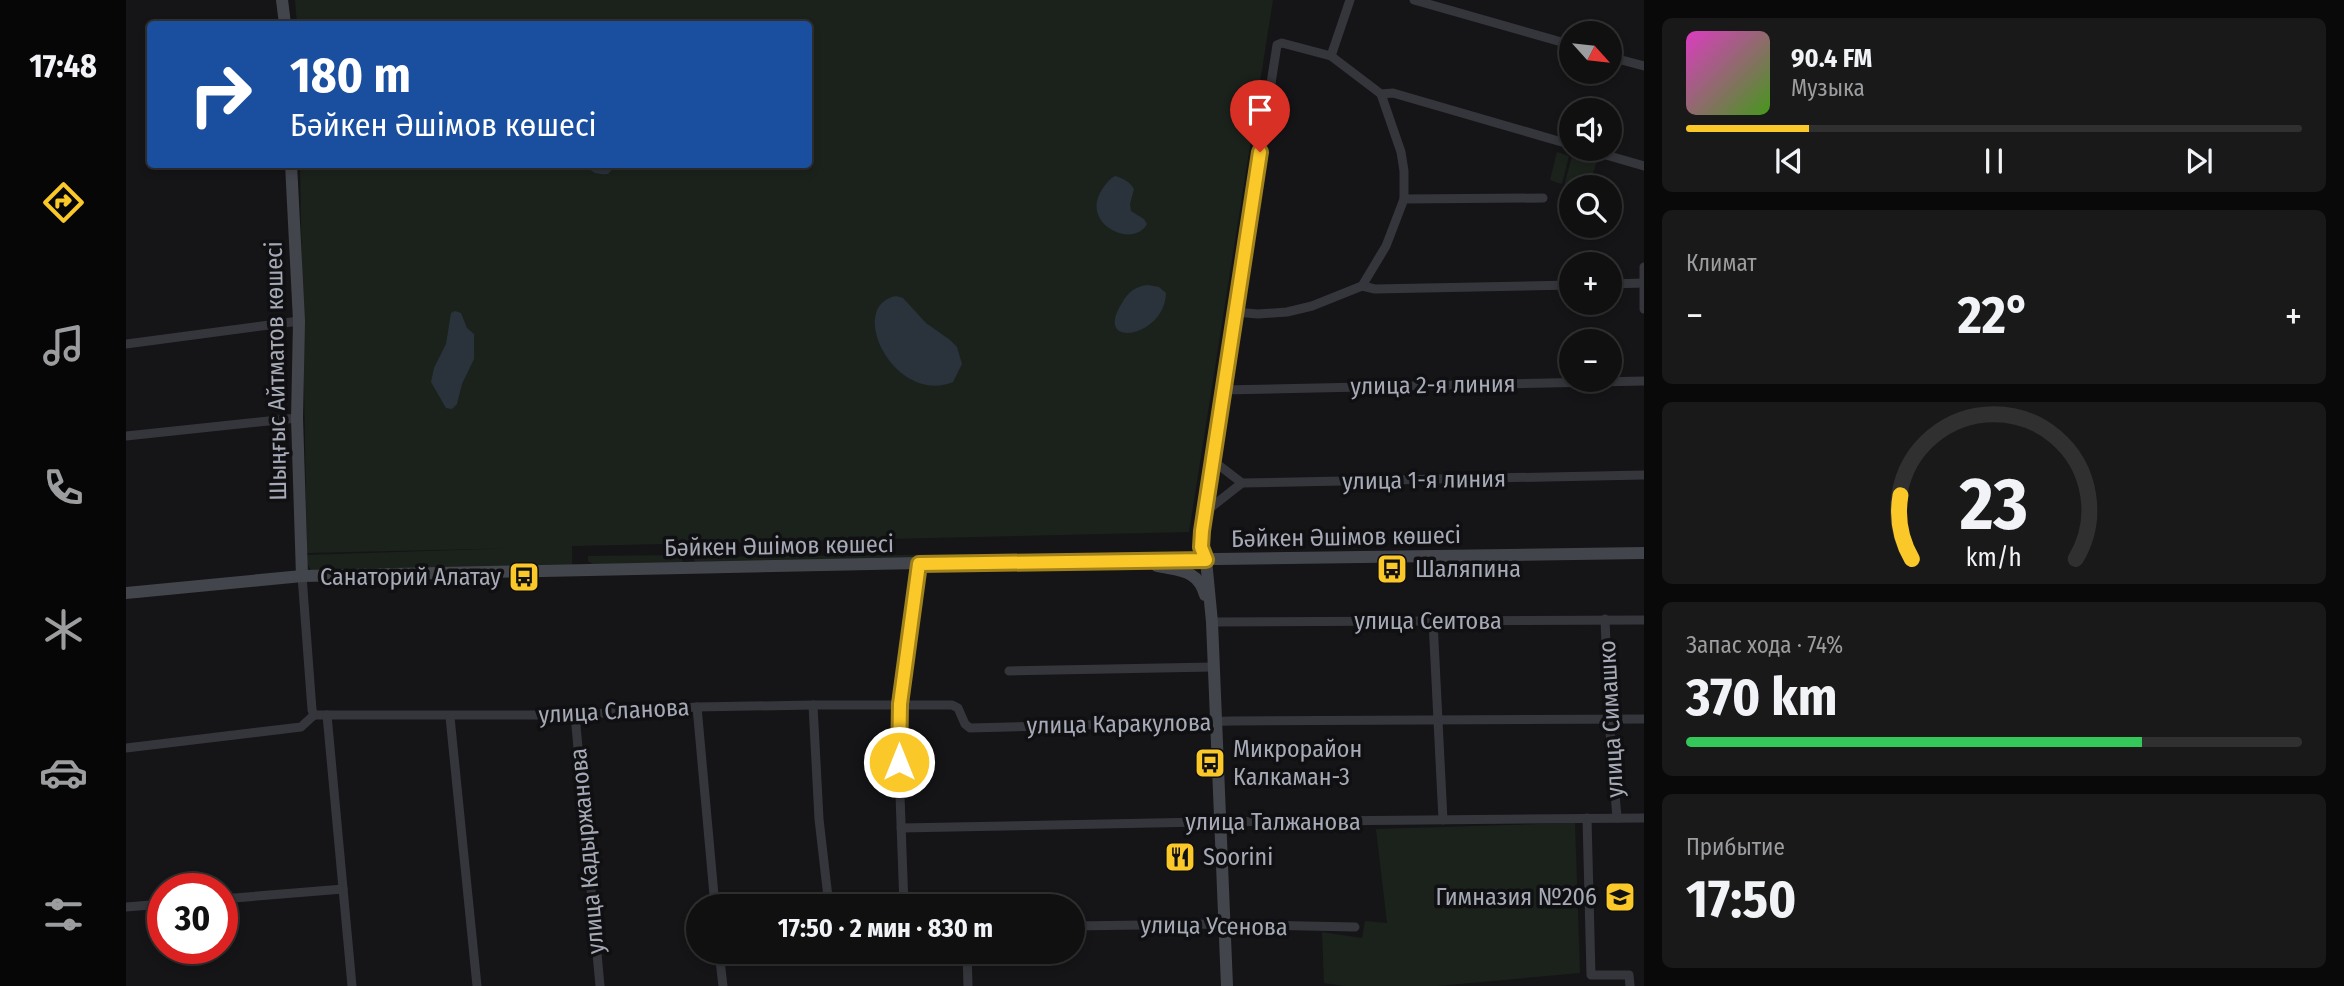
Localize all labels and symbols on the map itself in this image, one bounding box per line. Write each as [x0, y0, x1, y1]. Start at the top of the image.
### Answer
north arrow [1559, 21, 1622, 84]
pin [1230, 80, 1290, 152]
street label: Шыңғыс Айтматов көшесі [260, 241, 292, 501]
street label: улица 2-я линия [1350, 370, 1516, 400]
street label: улица 1-я линия [1342, 465, 1506, 495]
street label: Бәйкен Әшімов көшесі [1231, 521, 1461, 553]
street label: Бәйкен Әшімов көшесі [664, 530, 894, 562]
bus stop icon: Шаляпина [1375, 552, 1409, 586]
place label: Шаляпина [1415, 555, 1521, 583]
bus stop icon: Санаторий Алатау [507, 560, 541, 594]
place label: Санаторий Алатау [320, 563, 501, 591]
street label: улица Сеитова [1354, 607, 1502, 635]
street label: улица Симашко [1593, 640, 1629, 798]
street label: улица Сланова [538, 693, 690, 729]
street label: улица Каракулова [1026, 708, 1212, 740]
position arrow [862, 725, 936, 799]
place label: Микрорайон Калкаман-3 [1233, 735, 1362, 791]
bus stop icon: Микрорайон Калкаман-3 [1193, 746, 1227, 780]
street label: улица Кадыржанова [564, 747, 610, 955]
street label: улица Талжанова [1185, 808, 1361, 836]
restaurant icon: Soorini [1163, 840, 1197, 874]
place label: Soorini [1203, 843, 1273, 871]
speed limit sign: 30 [147, 873, 238, 964]
school or university icon: Гимназия №206 [1603, 880, 1637, 914]
place label: Гимназия №206 [1436, 883, 1597, 911]
street label: улица Усенова [1140, 911, 1288, 941]

